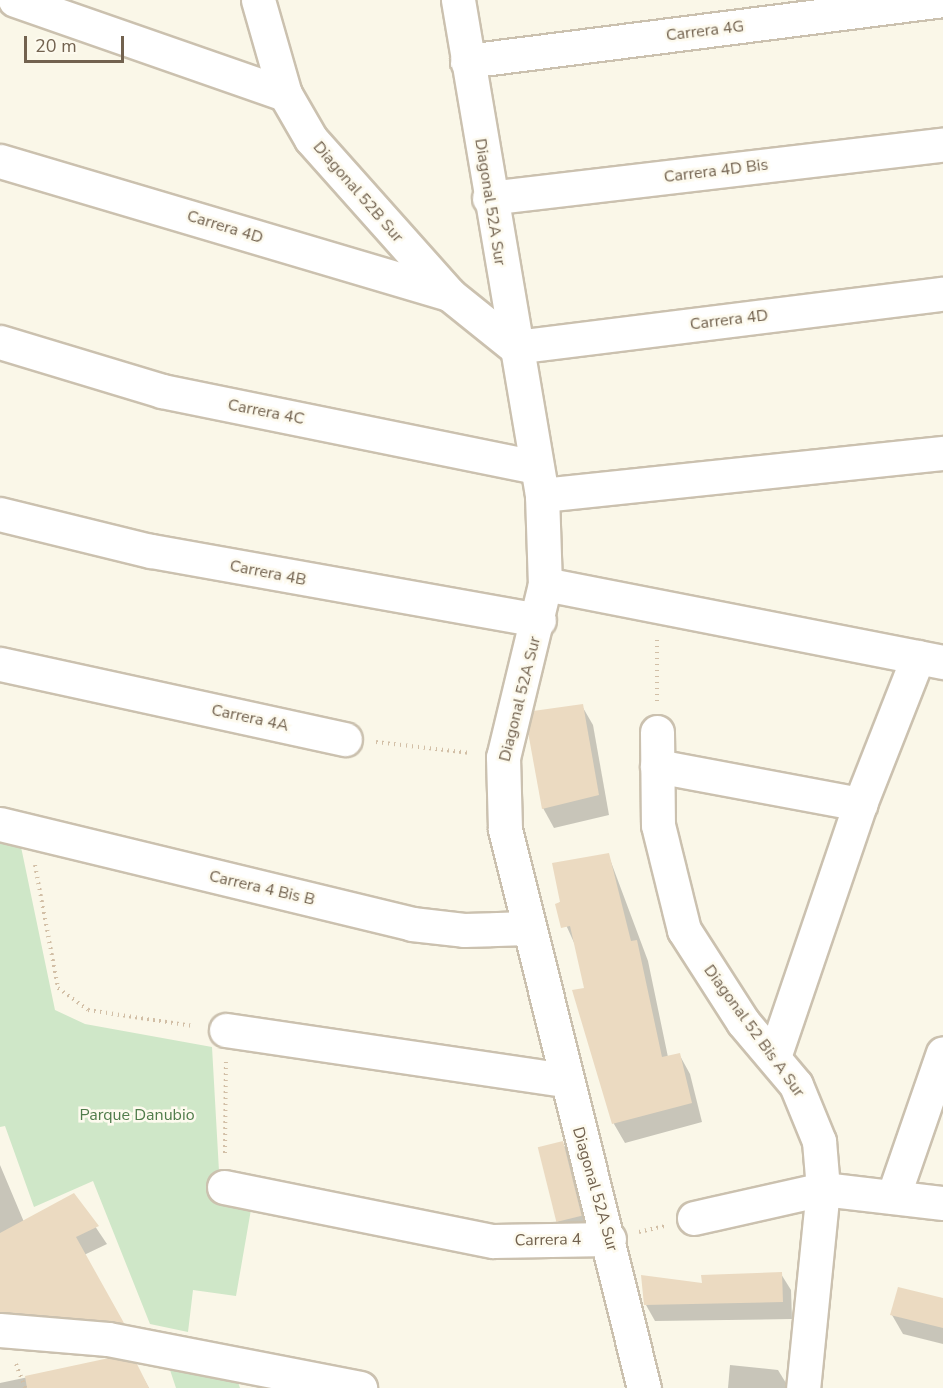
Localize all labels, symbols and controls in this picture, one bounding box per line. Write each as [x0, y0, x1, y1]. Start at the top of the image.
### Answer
street label: Carrera 4G [665, 17, 745, 45]
scale bar [27, 24, 128, 62]
text: 20 m [35, 34, 77, 58]
street label: Diagonal 52A Sur [470, 137, 510, 267]
street label: Diagonal 52B Sur [309, 138, 407, 246]
street label: Carrera 4D Bis [663, 155, 769, 187]
street label: Carrera 4D [185, 206, 265, 248]
street label: Carrera 4D [689, 306, 769, 334]
street label: Carrera 4C [226, 395, 306, 429]
street label: Carrera 4B [228, 556, 308, 590]
street label: Diagonal 52A Sur [495, 634, 545, 764]
street label: Carrera 4A [210, 700, 290, 736]
street label: Carrera 4 Bis B [207, 867, 317, 909]
street label: Diagonal 52 Bis A Sur [700, 961, 808, 1101]
park label: Parque Danubio [79, 1105, 195, 1125]
street label: Diagonal 52A Sur [568, 1125, 622, 1253]
street label: Carrera 4 [514, 1230, 582, 1250]

